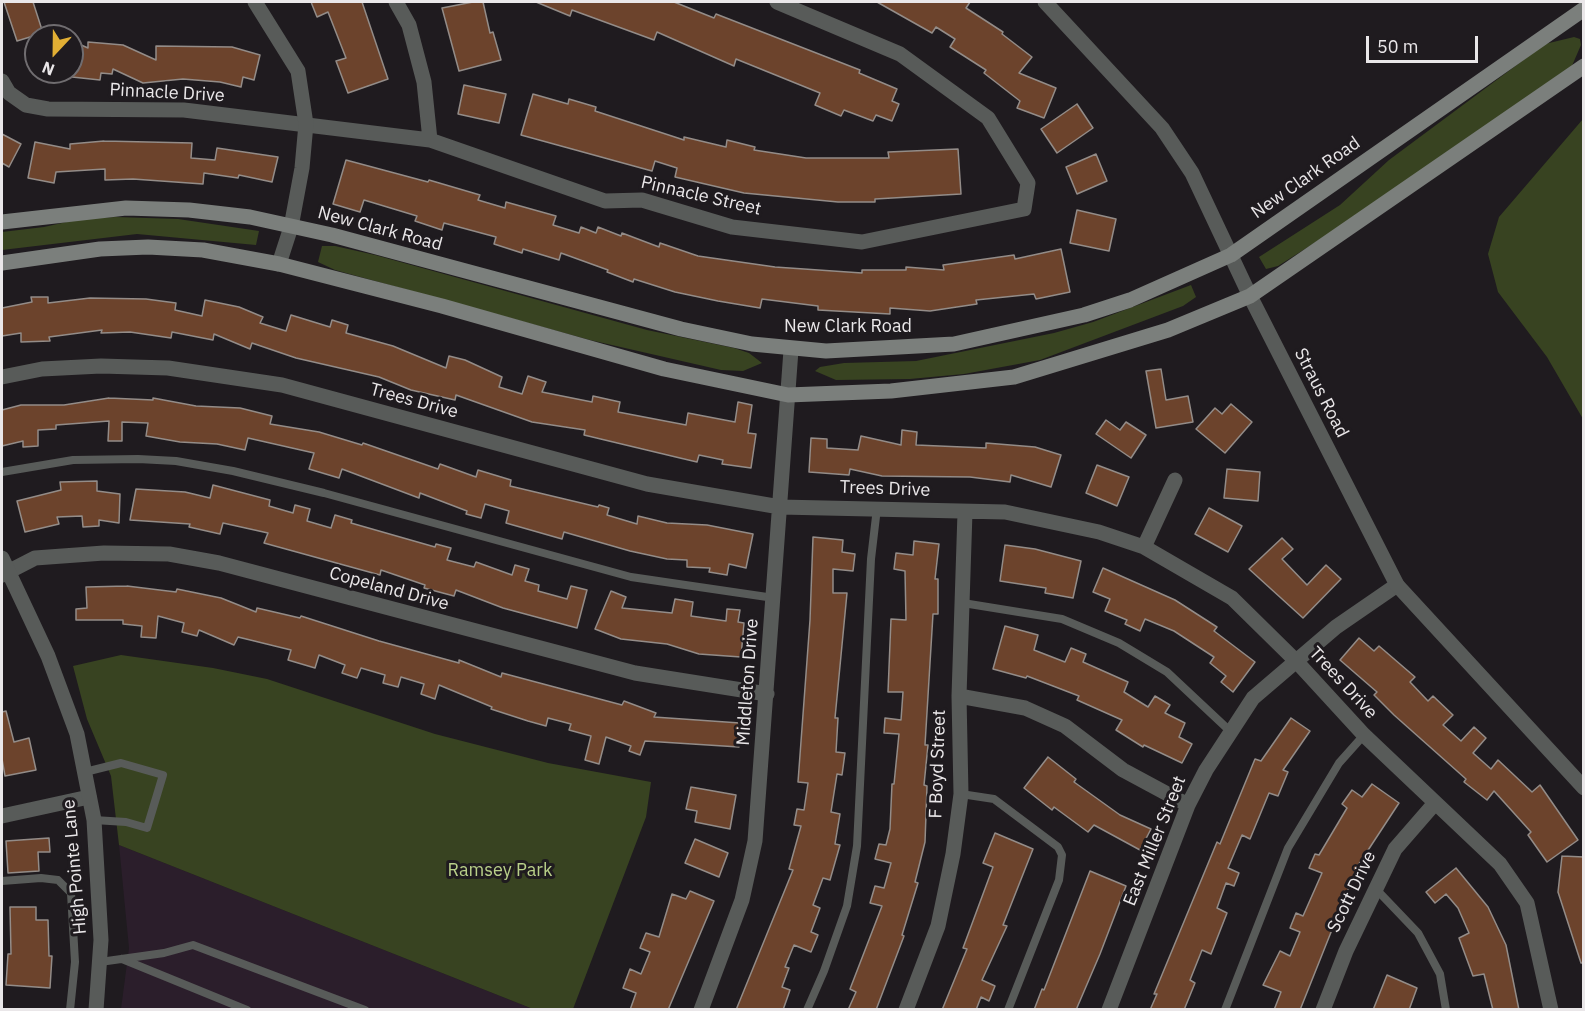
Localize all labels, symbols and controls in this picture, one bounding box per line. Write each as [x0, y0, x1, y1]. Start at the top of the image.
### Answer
north arrow [24, 24, 84, 84]
scale bar [1369, 24, 1482, 62]
text: 50 m [1377, 35, 1419, 58]
text: N [39, 57, 57, 80]
street label: Pinnacle Drive [109, 79, 225, 107]
street label: New Clark Road [1247, 132, 1365, 224]
street label: Pinnacle Street [639, 172, 763, 220]
street label: New Clark Road [315, 202, 445, 256]
street label: New Clark Road [784, 316, 912, 338]
street label: Straus Road [1289, 345, 1353, 441]
street label: Trees Drive [367, 379, 461, 423]
street label: Trees Drive [839, 477, 931, 501]
street label: Copeland Drive [327, 563, 451, 615]
street label: Middleton Drive [733, 618, 763, 746]
street label: Trees Drive [1304, 643, 1382, 723]
street label: F Boyd Street [925, 709, 951, 819]
street label: East Miller Street [1119, 773, 1191, 909]
street label: High Pointe Lane [58, 798, 92, 936]
street label: Scott Drive [1323, 848, 1381, 936]
park label: Ramsey Park [448, 860, 552, 882]

